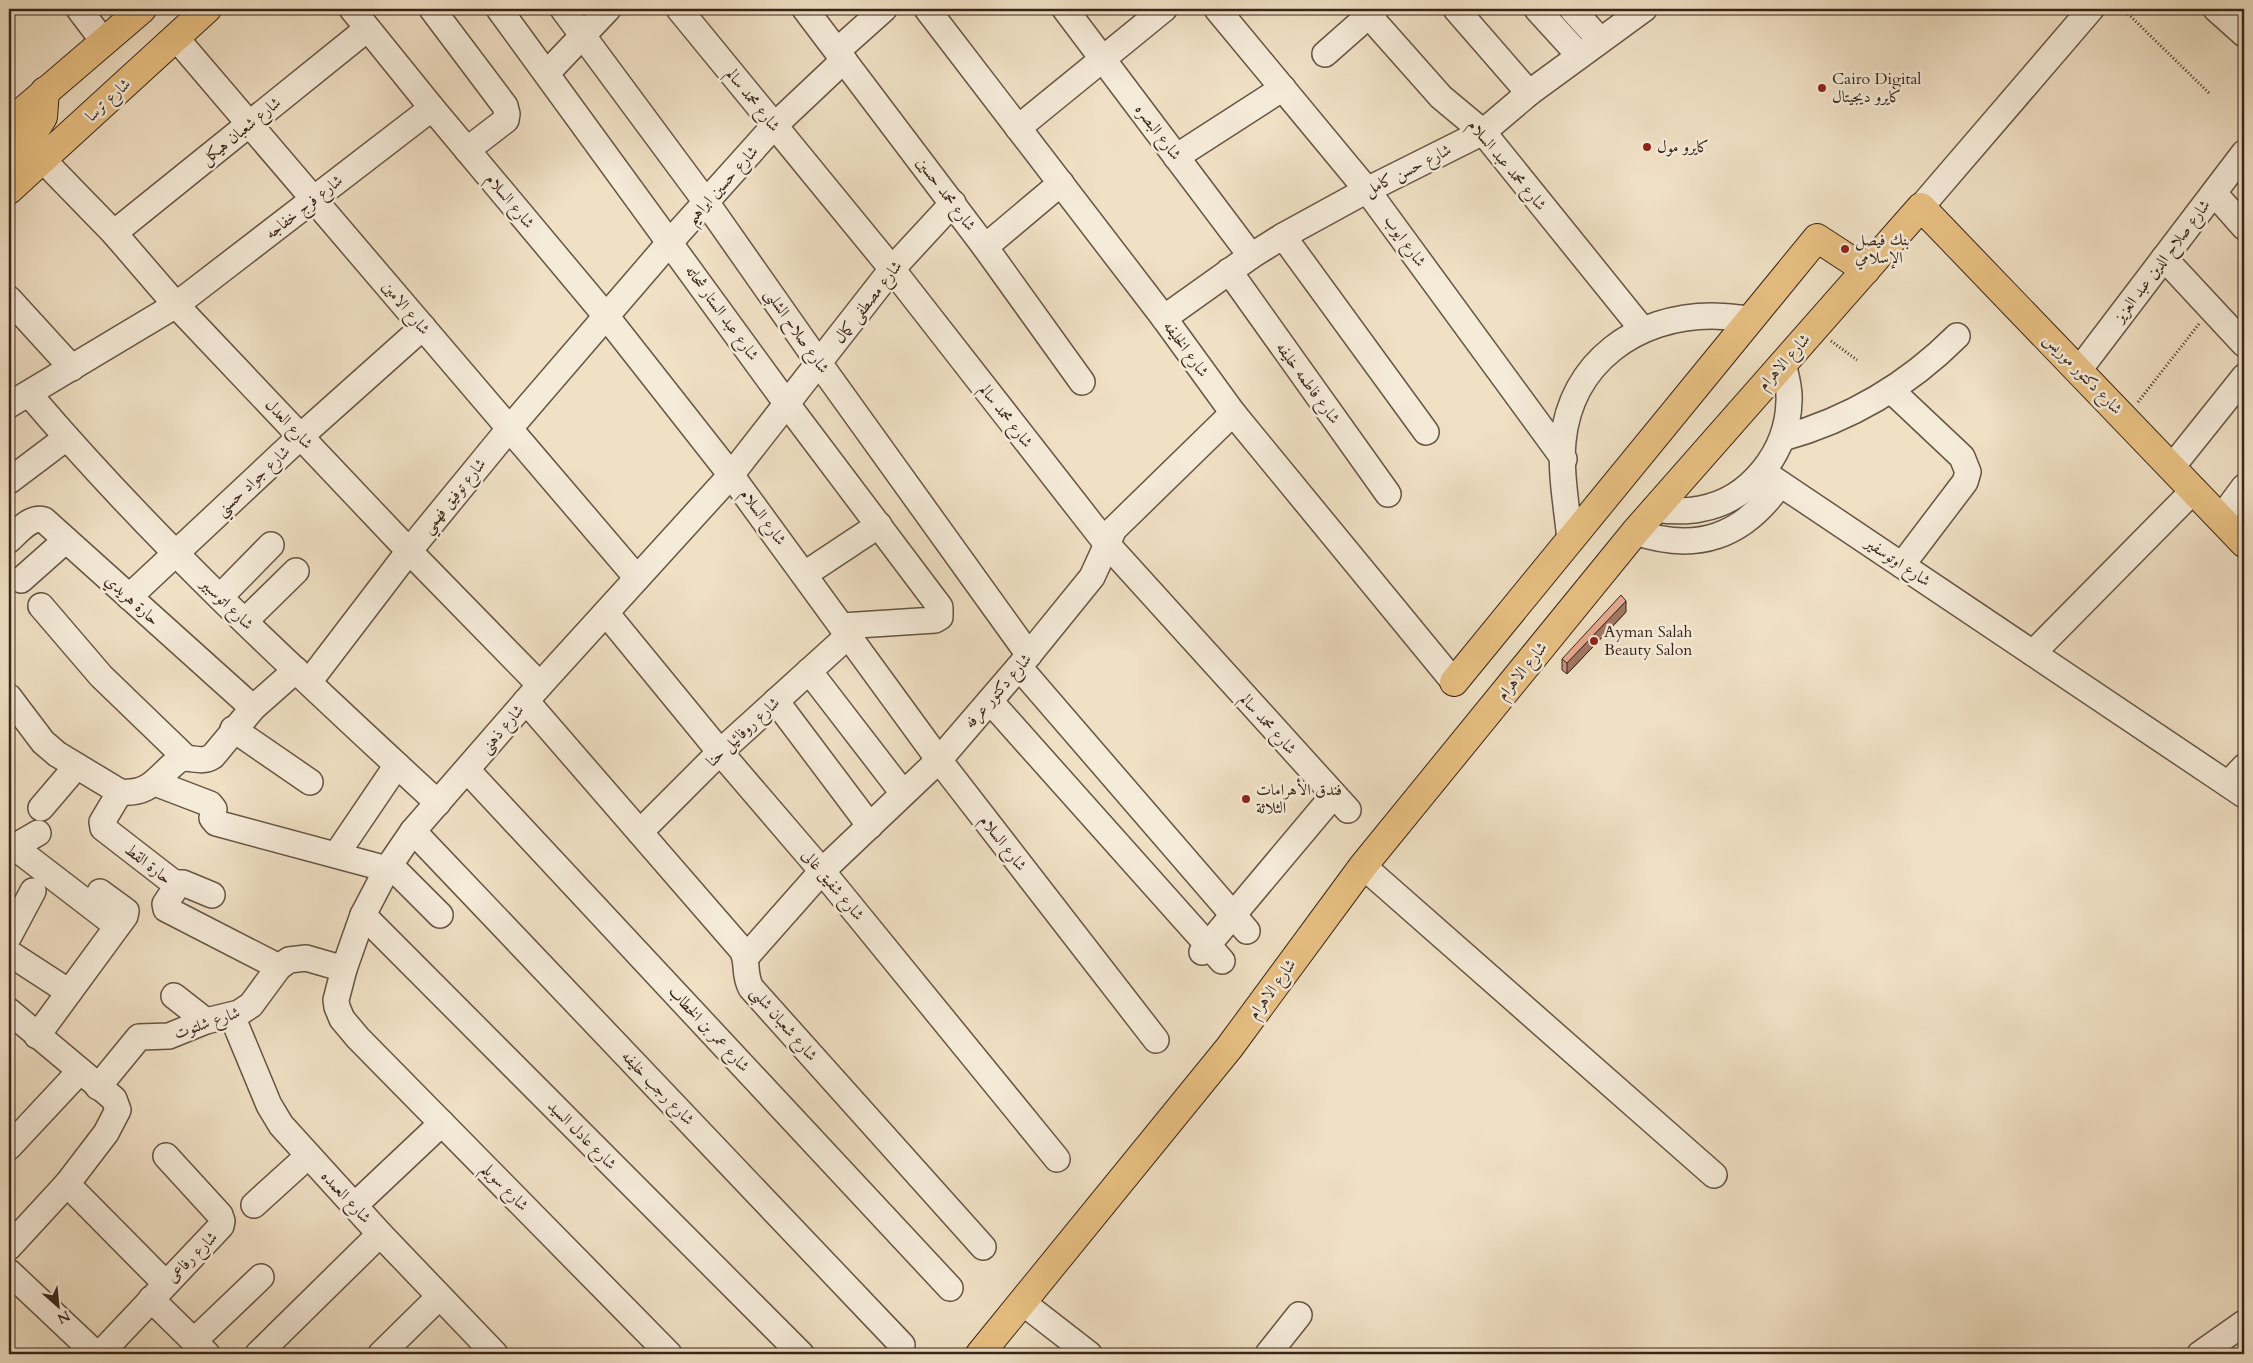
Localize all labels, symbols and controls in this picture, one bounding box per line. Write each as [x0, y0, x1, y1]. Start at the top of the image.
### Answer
street label: شارع محمد سالم [718, 64, 785, 138]
place label: Cairo Digital كايرو ديجيتال [1832, 68, 1921, 108]
street label: شارع ترسا [81, 73, 137, 128]
marker: Cairo Digital كايرو ديجيتال [1816, 82, 1828, 94]
street label: شارع شعبان هيكل [196, 92, 287, 172]
street label: شارع البصره [1128, 99, 1186, 166]
street label: شارع محمد عبد السلام [1460, 115, 1552, 217]
place label: كايرو مول [1657, 136, 1709, 158]
street label: شارع حسن كامل [1361, 139, 1456, 203]
street label: شارع حسين ابراهيم [681, 141, 767, 232]
marker: كايرو مول [1641, 141, 1653, 153]
street label: شارع محمد حسين [909, 153, 981, 237]
street label: شارع السلام [478, 169, 540, 235]
street label: شارع فرج خفاجه [261, 170, 349, 247]
street label: شارع صلاح الدين عبد العزيز [2107, 195, 2218, 330]
street label: شارع ايوب [1377, 211, 1431, 272]
place label: بنك فيصل الإسلامي [1855, 229, 1910, 270]
marker: بنك فيصل الإسلامي [1839, 243, 1851, 255]
street label: شارع مصطفى كمال [829, 256, 909, 349]
street label: شارع عبد الستار شحاته [678, 261, 764, 366]
street label: شارع الامين [375, 276, 435, 341]
street label: شارع صلاح الشلبى [757, 284, 835, 380]
street label: شارع الخليفه [1156, 316, 1214, 383]
street label: شارع الاهرام [1753, 329, 1818, 397]
street label: شارع دكتور موريس [2037, 329, 2127, 421]
street label: شارع فاطمه خليفه [1269, 338, 1345, 430]
street label: شارع محمد سالم [972, 380, 1038, 454]
street label: شارع العدل [259, 394, 318, 455]
street label: شارع جواد حسني [211, 441, 298, 524]
street label: شارع توفيق فهمي [417, 454, 494, 541]
street label: شارع السلام [732, 484, 792, 552]
street label: شارع اوتوسفير [1858, 531, 1935, 594]
street label: حارة هريدي [99, 570, 164, 631]
street label: شارع اتوسبير [193, 572, 258, 636]
place label: Ayman Salah Beauty Salon [1604, 621, 1693, 661]
marker: Ayman Salah Beauty Salon [1588, 635, 1600, 647]
street label: شارع الاهرام [1492, 637, 1555, 707]
street label: شارع دكتور عرفه [959, 649, 1038, 735]
street label: شارع محمد سالم [1232, 689, 1301, 761]
street label: شارع روفائيل حنا [701, 692, 786, 773]
street label: شارع ذهنى [475, 700, 531, 760]
place label: فندق الأهرامات الثلاثة [1256, 778, 1342, 819]
marker: فندق الأهرامات الثلاثة [1240, 793, 1252, 805]
street label: شارع السلام [972, 810, 1032, 878]
street label: حارة القط [120, 839, 176, 889]
street label: شارع شفيق غالى [795, 845, 869, 926]
street label: شارع الاهرام [1243, 955, 1304, 1025]
street label: شارع عمر بن الخطاب [662, 981, 755, 1078]
street label: شارع شعبان شلبى [744, 982, 822, 1067]
street label: شارع شلتوت [171, 1001, 244, 1046]
street label: شارع رجب خليفه [615, 1046, 699, 1132]
street label: شارع عادل السيد [541, 1095, 622, 1176]
street label: شارع سويلم [473, 1158, 534, 1219]
street label: شارع العمده [314, 1166, 376, 1230]
street label: شارع رفاعى [162, 1227, 224, 1289]
north arrow [32, 1280, 82, 1330]
text: N [54, 1306, 73, 1328]

